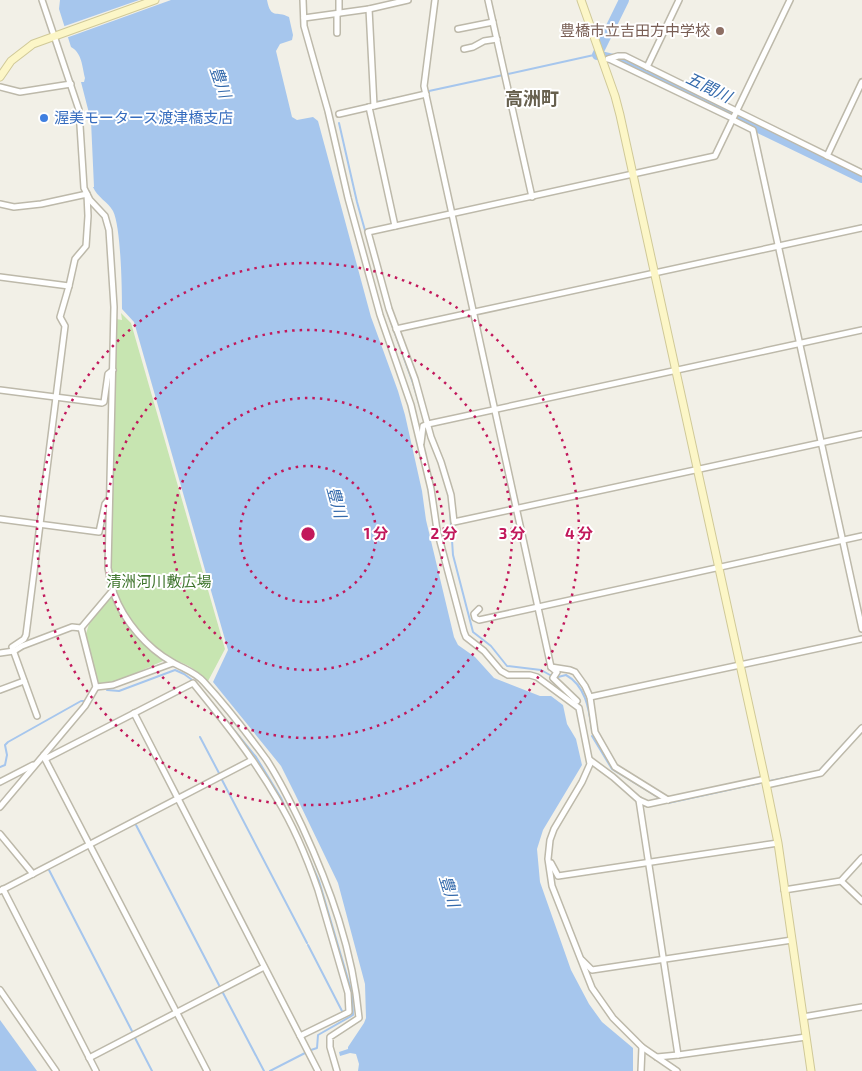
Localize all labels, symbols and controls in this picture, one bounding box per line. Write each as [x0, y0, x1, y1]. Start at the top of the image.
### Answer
place label: 豊橋市立吉田方中学校 [560, 21, 710, 39]
marker: 豊橋市立吉田方中学校 [714, 25, 726, 37]
water label: 豊川 [207, 64, 236, 102]
water label: 五間川 [683, 67, 737, 106]
district label: 高洲町 [505, 87, 559, 109]
place label: 渥美モータース渡津橋支店 [54, 108, 233, 126]
marker: 渥美モータース渡津橋支店 [38, 112, 50, 124]
water label: 豊川 [324, 484, 351, 522]
text: 1 分 [364, 524, 388, 542]
text: 2 分 [431, 524, 457, 542]
text: 3 分 [499, 524, 525, 542]
text: 4 分 [565, 524, 593, 542]
centre of rings [299, 525, 317, 543]
park label: 清洲河川敷広場 [106, 572, 212, 590]
water label: 豊川 [437, 873, 465, 911]

